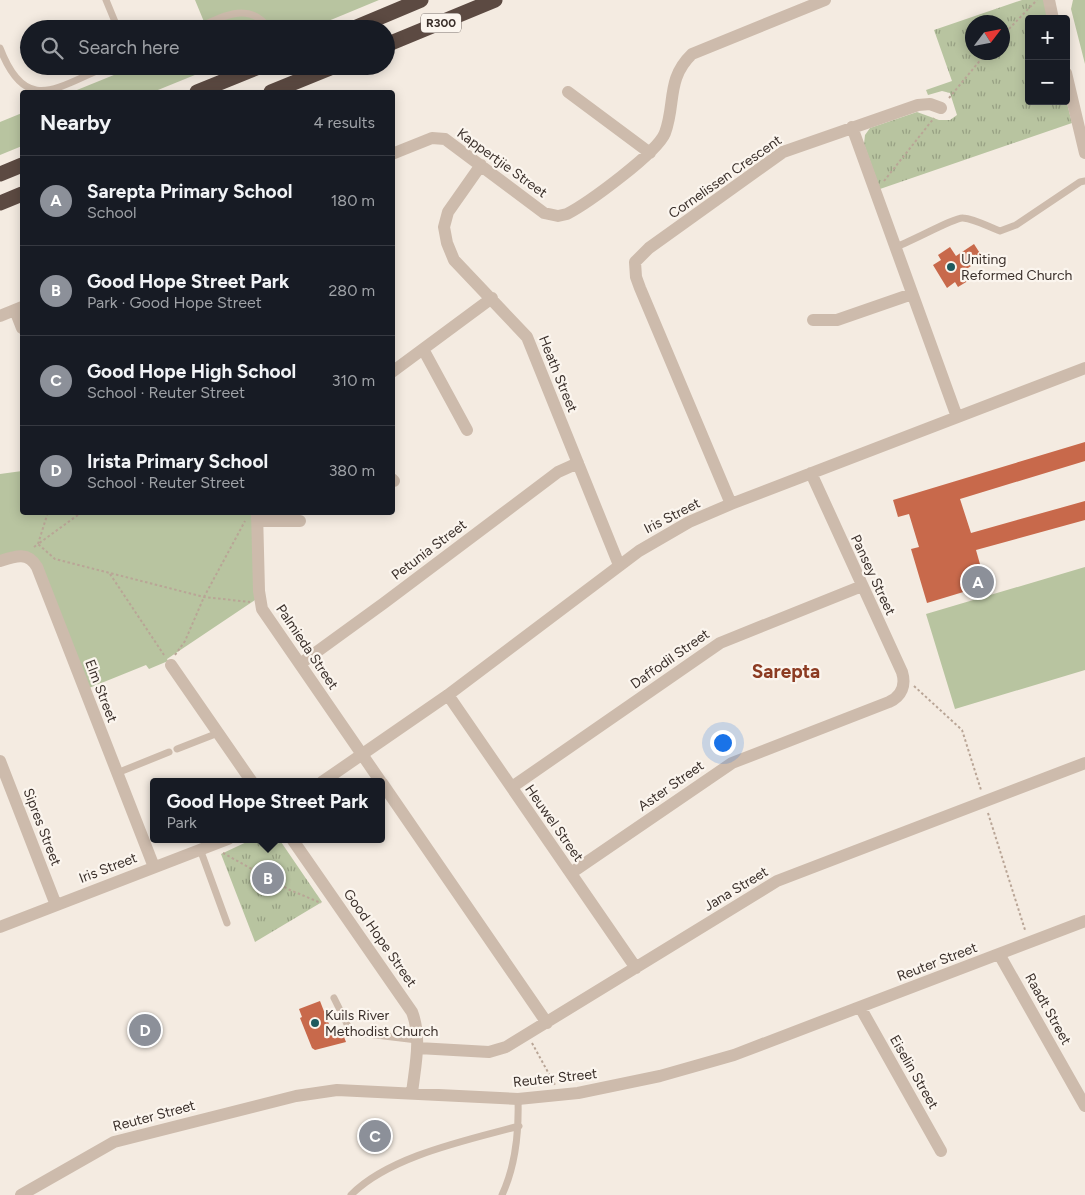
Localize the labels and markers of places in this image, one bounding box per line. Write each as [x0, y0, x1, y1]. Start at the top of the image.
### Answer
place label: Uniting Reformed Church [961, 251, 1073, 284]
marker: Uniting Reformed Church [945, 261, 957, 273]
pin: A [962, 563, 994, 601]
pin: B [252, 859, 284, 897]
place label: Kuils River Methodist Church [325, 1007, 438, 1040]
pin: D [129, 1011, 161, 1049]
marker: Kuils River Methodist Church [309, 1017, 321, 1029]
pin: C [359, 1117, 391, 1155]

